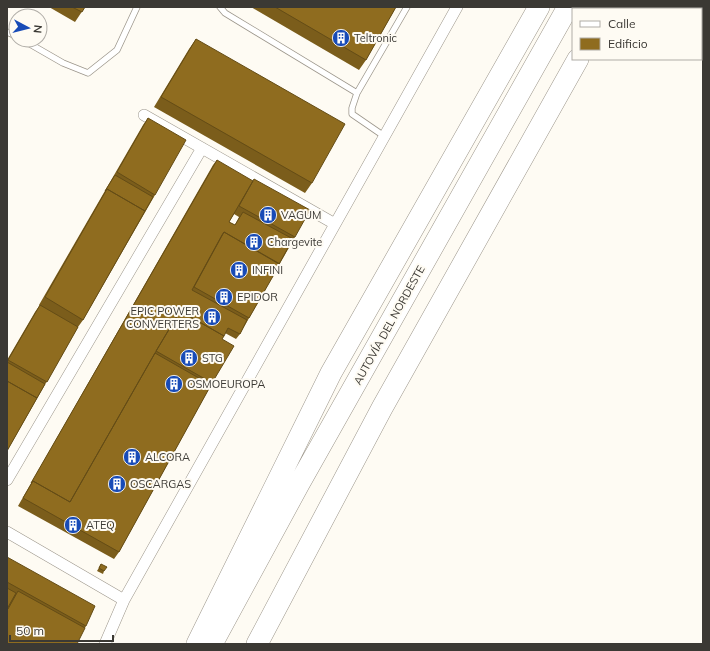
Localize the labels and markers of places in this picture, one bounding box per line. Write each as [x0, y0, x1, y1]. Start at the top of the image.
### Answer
building icon: Teltronic [331, 28, 351, 48]
place label: Teltronic [354, 31, 398, 45]
building icon: VAGUM [258, 205, 278, 225]
place label: VAGUM [281, 208, 322, 222]
building icon: Chargevite [244, 232, 264, 252]
place label: Chargevite [267, 235, 322, 249]
building icon: INFINI [229, 260, 249, 280]
place label: INFINI [252, 263, 283, 277]
building icon: EPIDOR [214, 287, 234, 307]
place label: EPIDOR [237, 290, 278, 304]
place label: EPIC POWER CONVERTERS [126, 304, 199, 331]
building icon: EPIC POWER CONVERTERS [202, 307, 222, 327]
building icon: STG [179, 348, 199, 368]
place label: STG [202, 351, 223, 365]
building icon: OSMOEUROPA [164, 374, 184, 394]
place label: OSMOEUROPA [187, 377, 265, 391]
building icon: ALCORA [122, 447, 142, 467]
place label: ALCORA [145, 450, 190, 464]
building icon: OSCARGAS [107, 474, 127, 494]
place label: OSCARGAS [130, 477, 191, 491]
building icon: ATEQ [63, 515, 83, 535]
place label: ATEQ [86, 518, 115, 532]

